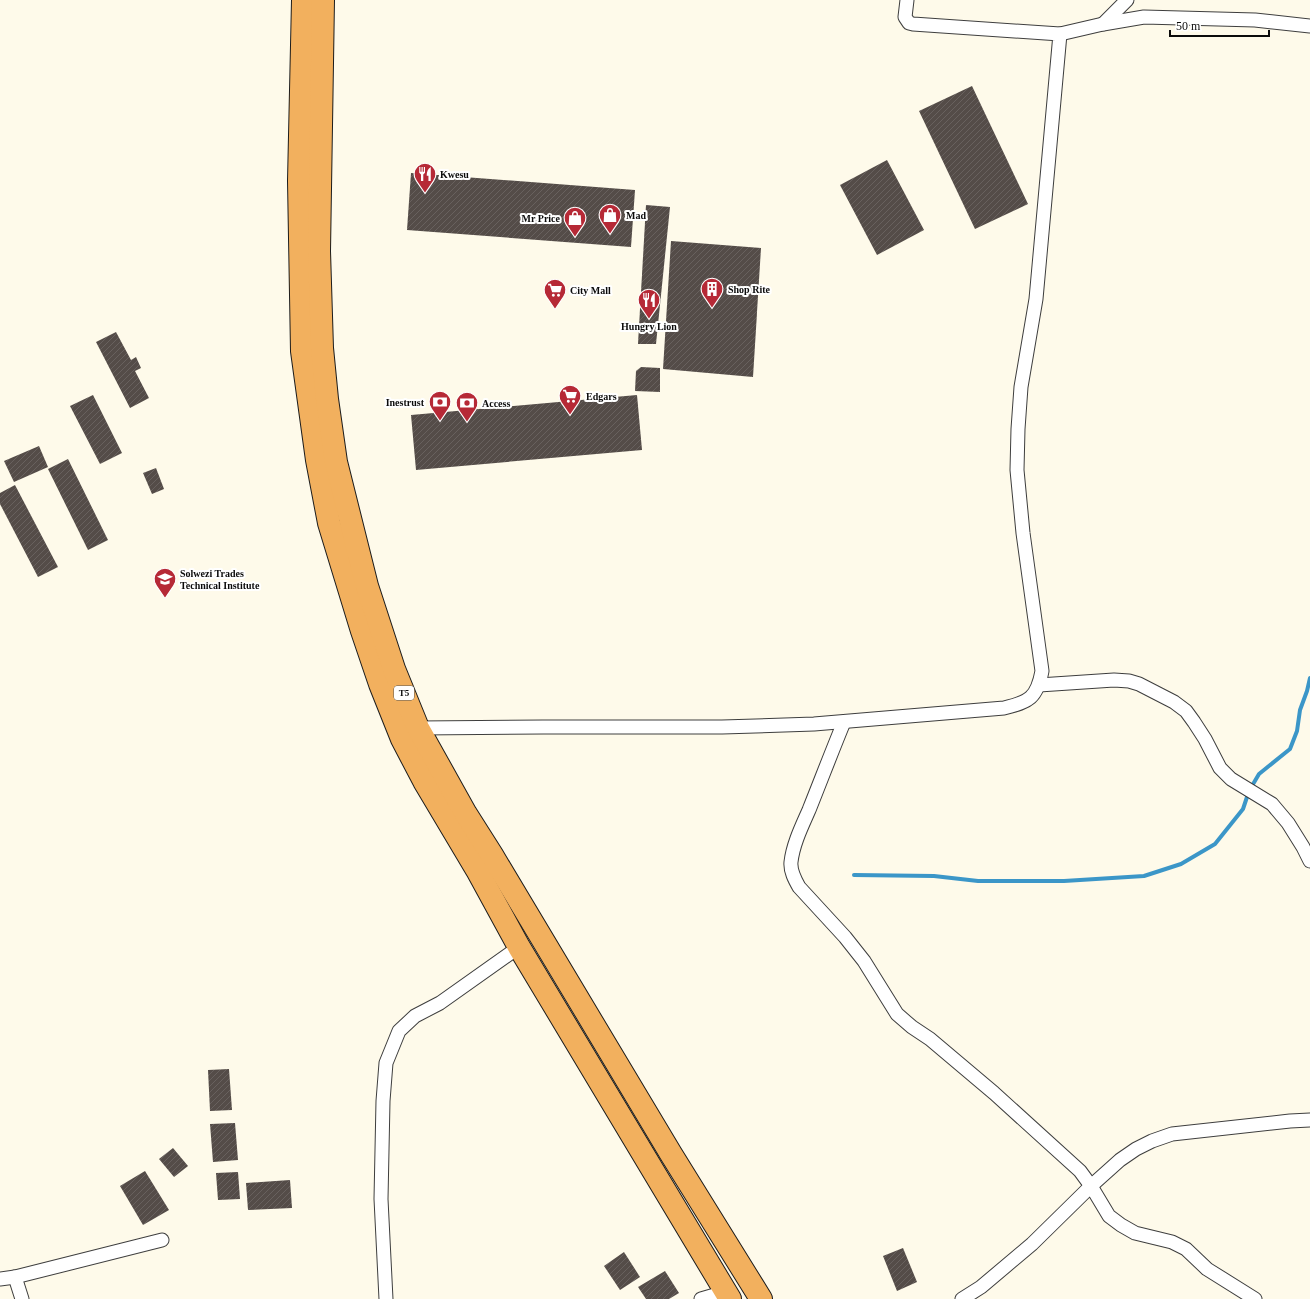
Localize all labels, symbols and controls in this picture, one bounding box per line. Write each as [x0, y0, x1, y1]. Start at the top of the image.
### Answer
scale bar [1170, 12, 1269, 38]
text: 50 m [1176, 19, 1201, 33]
restaurant icon: Kwesu [412, 161, 438, 194]
place label: Kwesu [440, 169, 469, 180]
shop icon: Mad [597, 202, 623, 235]
shop icon: Mr Price [562, 205, 588, 238]
place label: Mad [626, 210, 646, 221]
place label: Mr Price [522, 213, 561, 224]
building icon: Shop Rite [699, 276, 725, 309]
supermarket icon: City Mall [542, 277, 568, 310]
place label: Shop Rite [728, 284, 771, 295]
place label: City Mall [570, 285, 611, 296]
restaurant icon: Hungry Lion [636, 287, 662, 320]
place label: Hungry Lion [621, 321, 677, 332]
supermarket icon: Edgars [557, 383, 583, 416]
bank icon: Inestrust [427, 389, 453, 422]
bank icon: Access [454, 390, 480, 423]
place label: Edgars [586, 391, 617, 402]
place label: Inestrust [386, 397, 425, 408]
place label: Access [482, 398, 510, 409]
school or university icon: Solwezi Trades Technical Institute [152, 566, 178, 599]
place label: Solwezi Trades Technical Institute [180, 568, 260, 591]
road number: T5 [394, 686, 414, 700]

